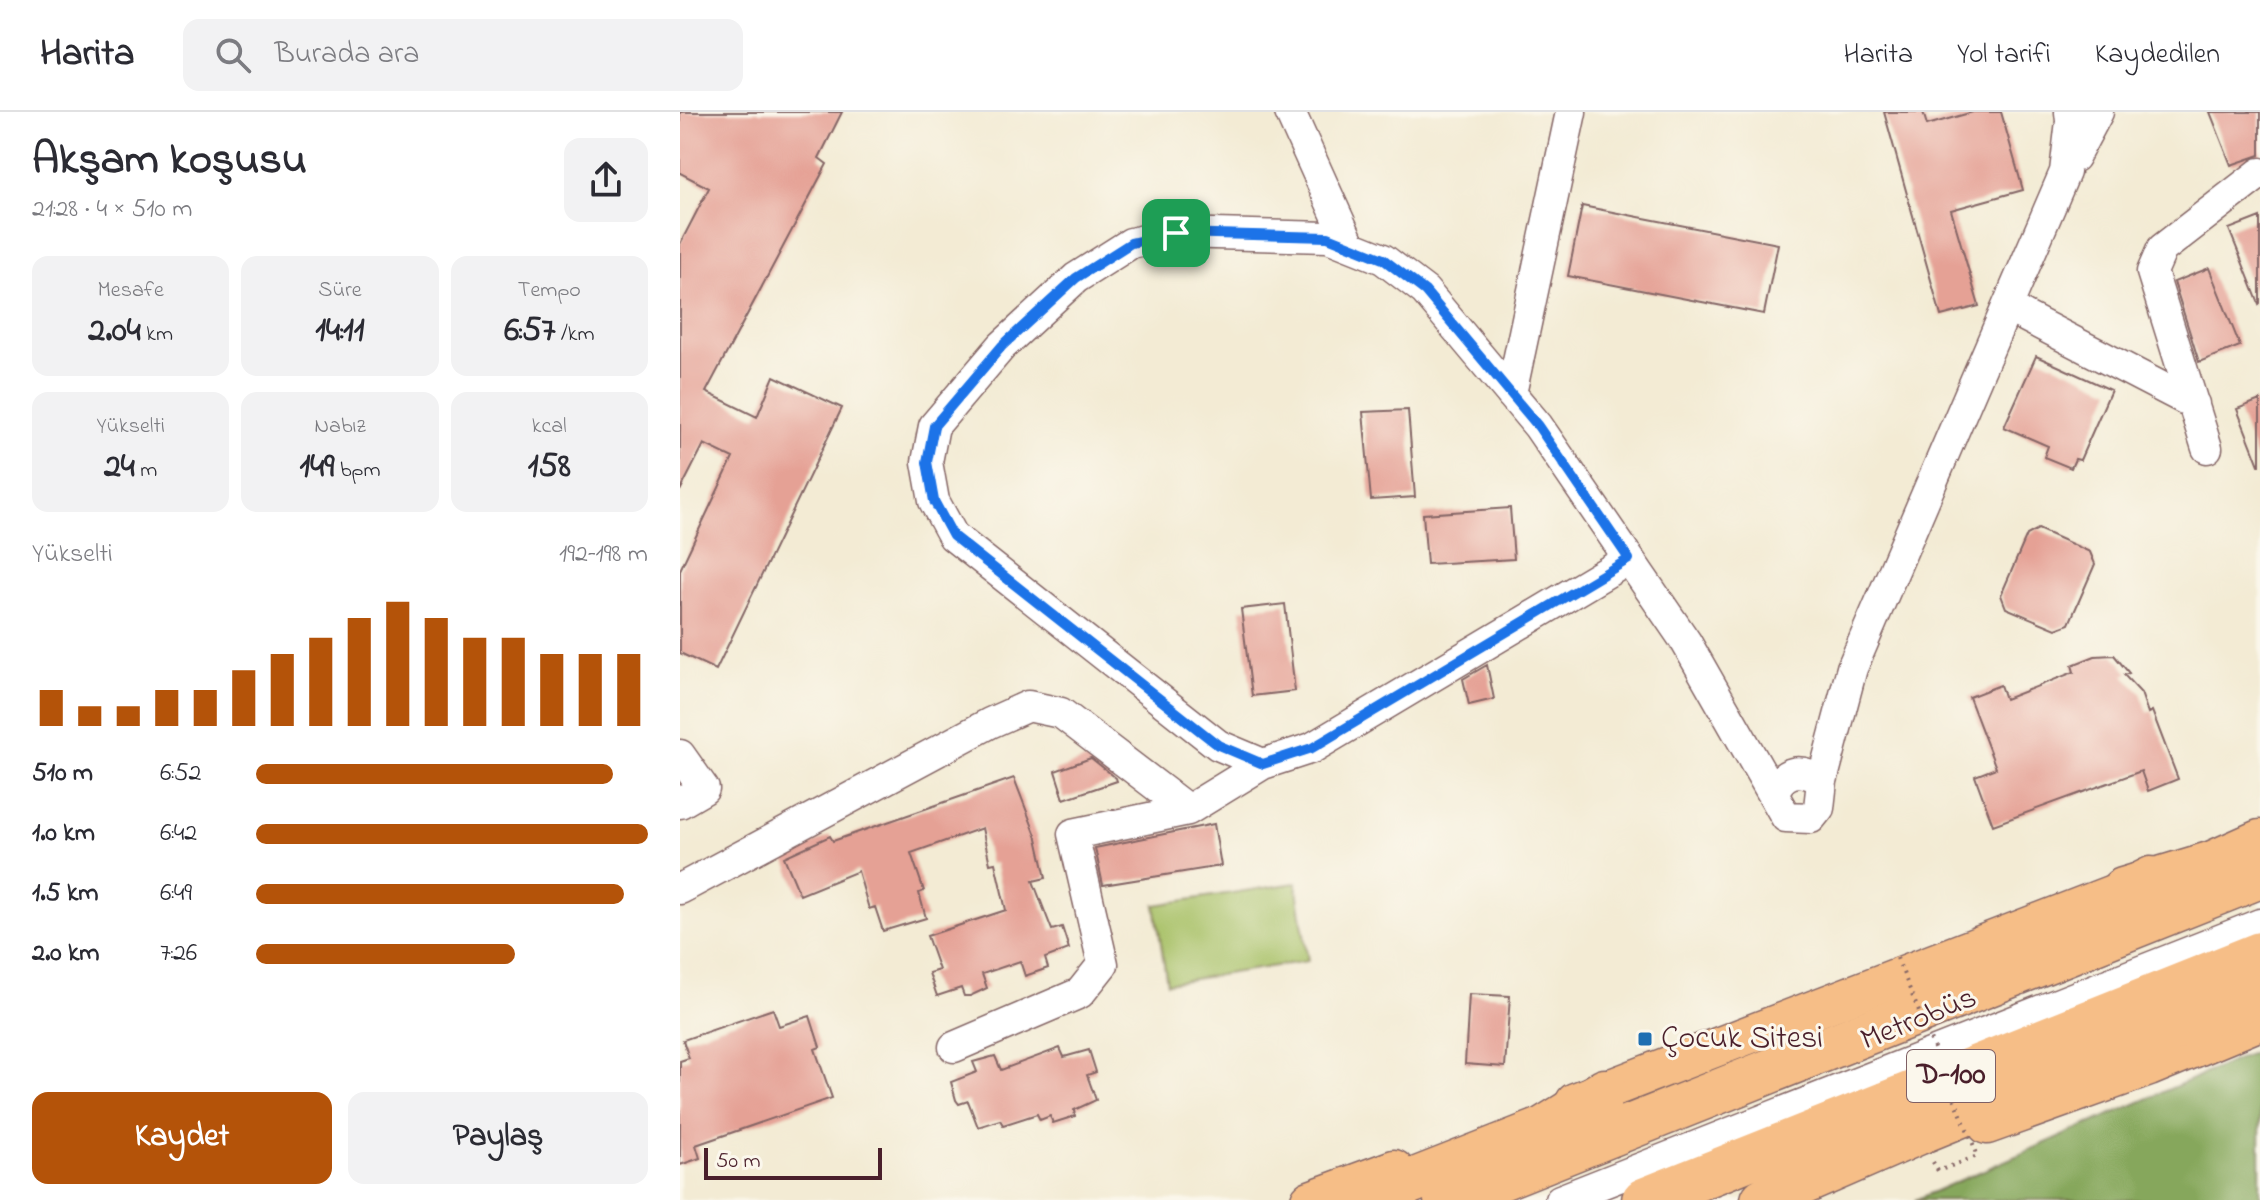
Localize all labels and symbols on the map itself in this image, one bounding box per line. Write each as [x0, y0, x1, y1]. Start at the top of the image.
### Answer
pin [1142, 199, 1210, 267]
street label: Metrobüs [1854, 975, 1984, 1065]
place label: Çocuk Sitesi [1661, 1016, 1823, 1063]
marker: Çocuk Sitesi [1636, 1030, 1654, 1048]
road number: D-100 [1907, 1050, 1995, 1102]
scale bar [704, 1144, 882, 1180]

